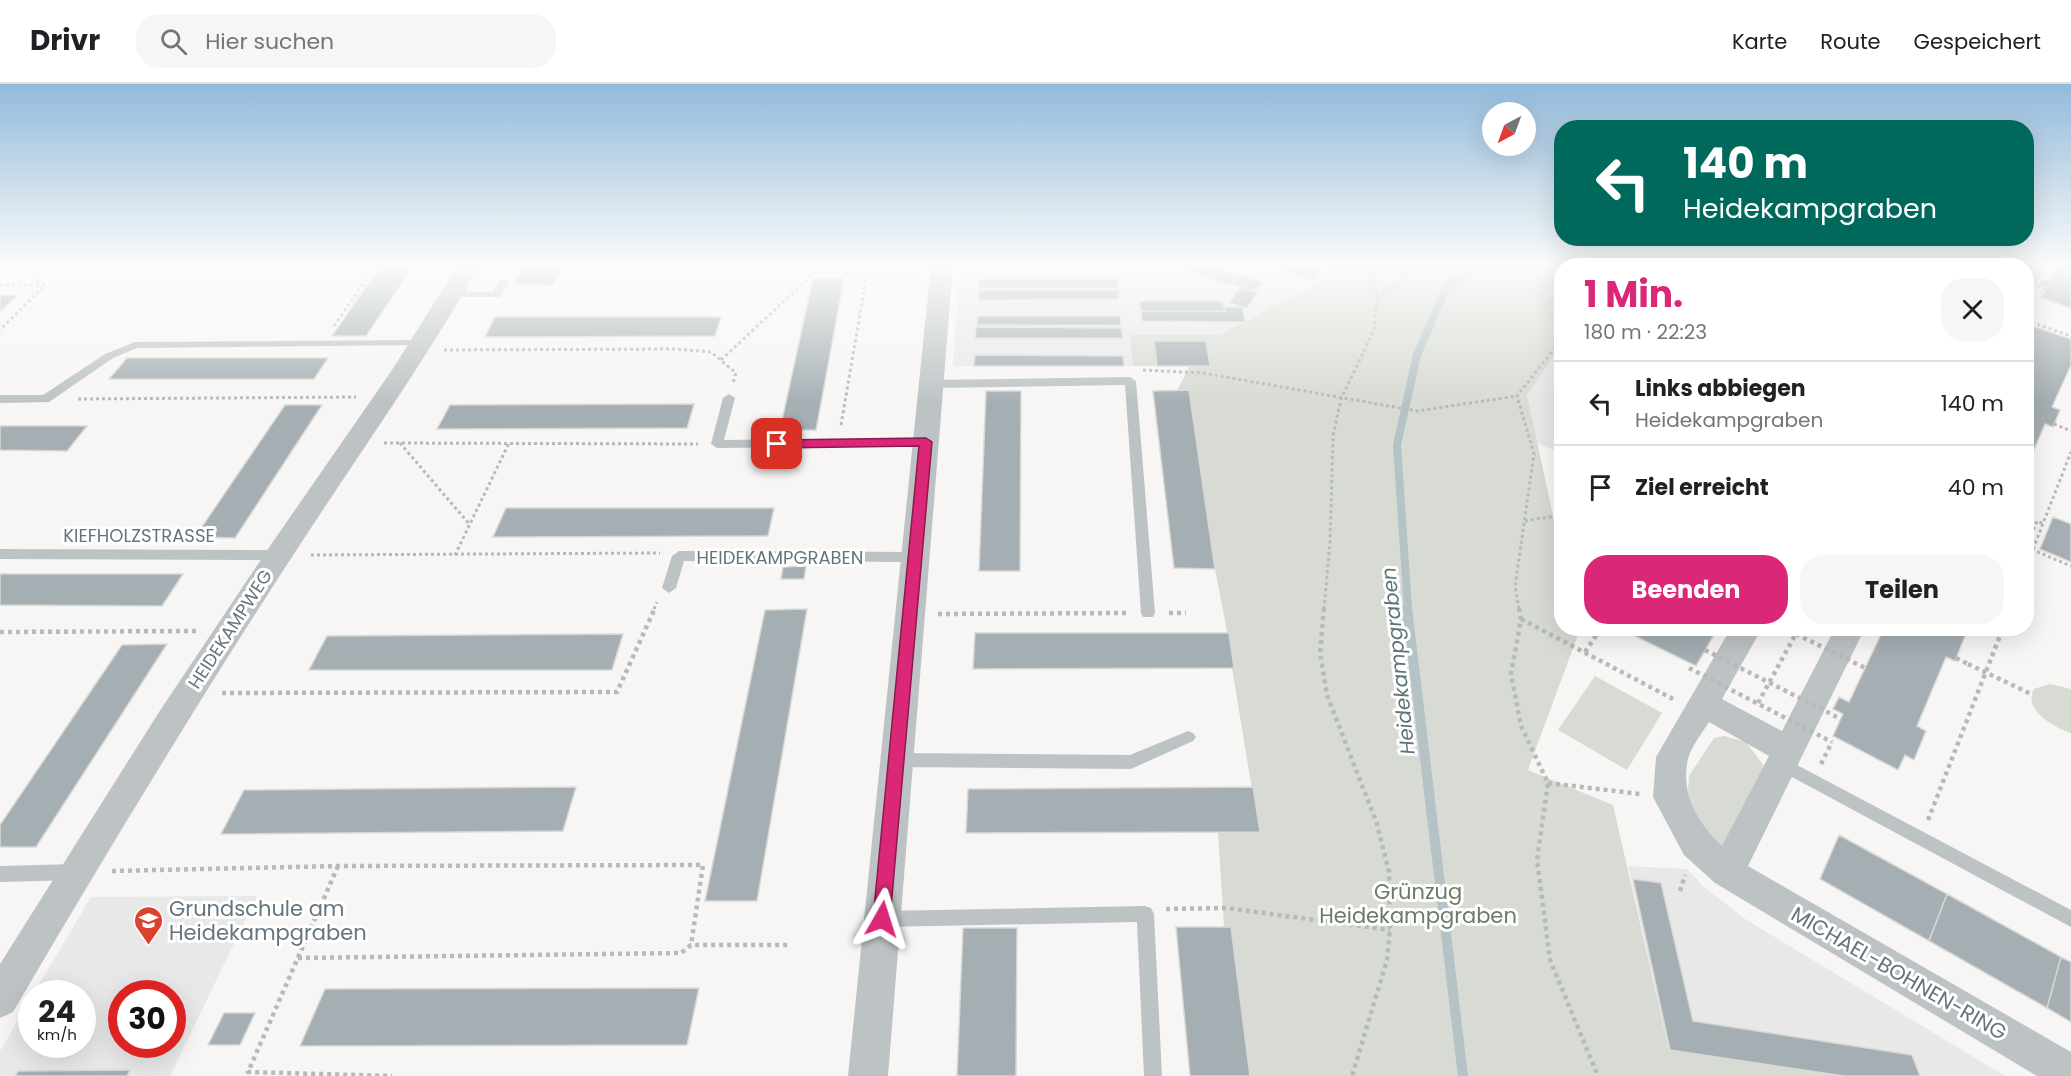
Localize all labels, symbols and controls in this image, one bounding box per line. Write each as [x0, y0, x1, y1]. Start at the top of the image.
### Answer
search box [136, 14, 556, 68]
text: Drivr [30, 21, 100, 60]
icon: search [157, 25, 190, 58]
text: Hier suchen [205, 26, 334, 57]
text: Karte [1732, 27, 1787, 56]
text: Route [1820, 27, 1881, 56]
text: Gespeichert [1914, 27, 2041, 56]
north arrow [1482, 102, 1536, 156]
map controls [1482, 102, 1536, 156]
text: 140 m [1683, 134, 1808, 193]
icon: left [1584, 144, 1662, 222]
text: Heidekampgraben [1683, 190, 1937, 227]
text: 1 Min. [1584, 269, 1683, 320]
button: close [1941, 278, 2004, 341]
text: 180 m · 22:23 [1584, 318, 1707, 346]
text: Links abbiegen [1635, 373, 1806, 404]
icon: left [1584, 387, 1617, 420]
text: 140 m [1941, 388, 2004, 419]
text: Heidekampgraben [1635, 406, 1823, 434]
pin [751, 418, 802, 469]
icon: arrive [760, 427, 793, 460]
icon: arrive [1584, 471, 1617, 504]
text: Ziel erreicht [1635, 472, 1769, 503]
text: 40 m [1948, 472, 2004, 503]
street label: KIEFHOLZSTRASSE [63, 523, 215, 548]
street label: HEIDEKAMPGRABEN [697, 545, 863, 570]
button: Beenden [1584, 555, 1788, 624]
button: Teilen [1800, 555, 2004, 624]
street label: HEIDEKAMPWEG [182, 564, 278, 694]
water label: Heidekampgraben [1374, 566, 1422, 756]
park label: Grünzug Heidekampgraben [1319, 877, 1517, 930]
position arrow [850, 887, 914, 951]
place label: Grundschule am Heidekampgraben [169, 894, 367, 947]
street label: MICHAEL-BOHNEN-RING [1786, 899, 2012, 1047]
school or university icon: Grundschule am Heidekampgraben [132, 904, 164, 946]
speed limit sign: 30 [108, 980, 186, 1058]
text: 24 [38, 990, 76, 1033]
text: km/h [37, 1024, 77, 1045]

